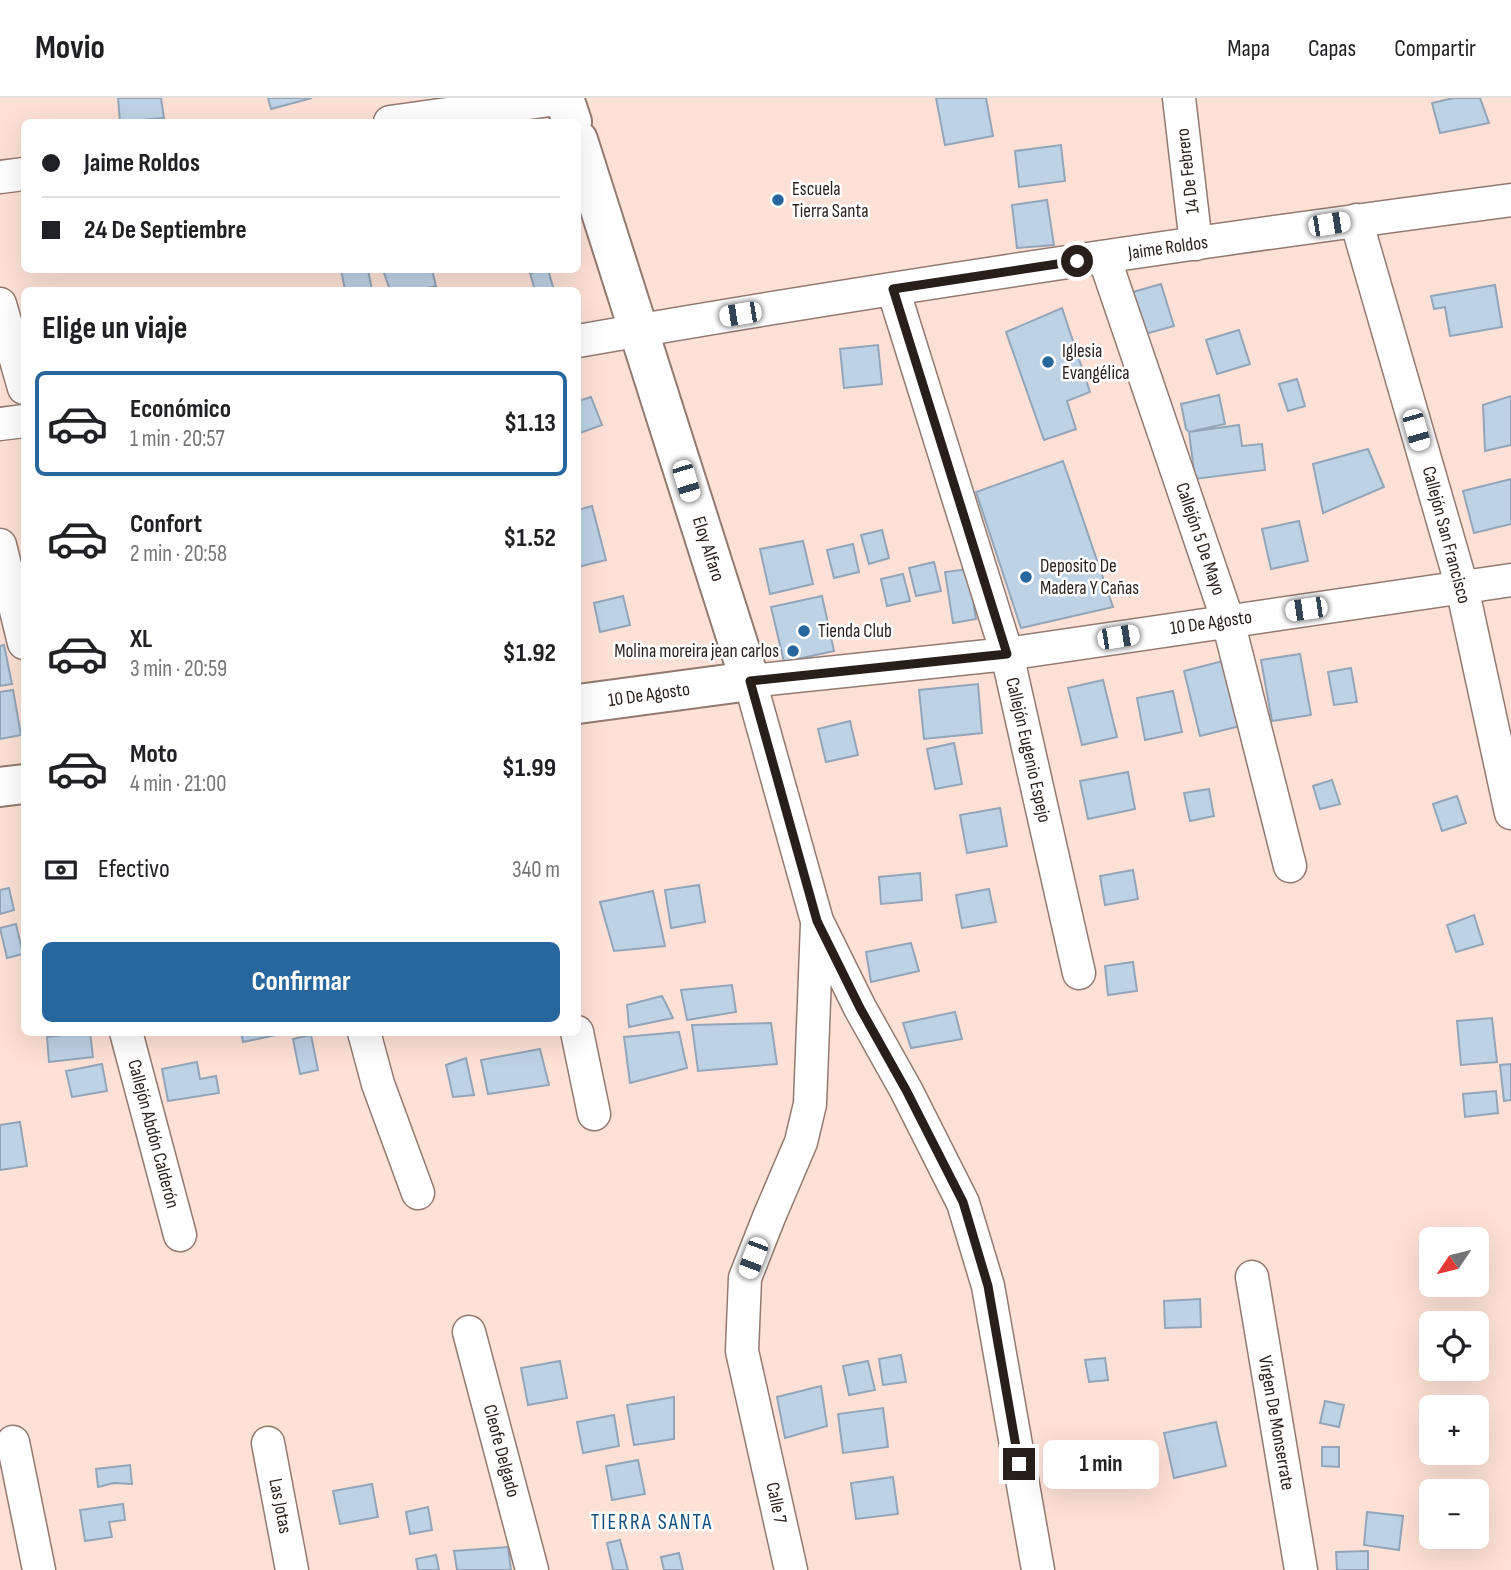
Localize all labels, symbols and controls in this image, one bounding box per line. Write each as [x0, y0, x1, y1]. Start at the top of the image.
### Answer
text: Movio [35, 28, 105, 68]
text: Mapa [1227, 34, 1270, 63]
text: Capas [1308, 34, 1356, 63]
text: Compartir [1394, 34, 1476, 63]
street label: 14 De Febrero [1171, 127, 1205, 215]
text: Jaime Roldos [84, 148, 200, 179]
place label: Escuela Tierra Santa [792, 178, 869, 223]
marker: Escuela Tierra Santa [770, 192, 786, 208]
car [1307, 210, 1352, 238]
text: 24 De Septiembre [84, 215, 246, 246]
street label: Jaime Roldos [1126, 231, 1209, 265]
route start [1061, 245, 1093, 277]
car [718, 300, 763, 328]
text: Elige un viaje [42, 309, 187, 348]
place label: Iglesia Evangélica [1062, 340, 1130, 385]
marker: Iglesia Evangélica [1040, 354, 1056, 370]
icon: car [46, 392, 109, 455]
text: Económico [130, 394, 231, 425]
car [1401, 407, 1432, 453]
text: $1.13 [504, 408, 556, 439]
text: 1 min · 20:57 [130, 425, 225, 453]
car [670, 458, 703, 504]
street label: Callejón San Francisco [1417, 464, 1475, 606]
street label: Callejón 5 De Mayo [1170, 480, 1230, 598]
icon: car [46, 507, 109, 570]
text: Confort [130, 509, 202, 540]
street label: Eloy Alfaro [687, 514, 729, 584]
text: $1.52 [503, 523, 556, 554]
text: 2 min · 20:58 [130, 540, 227, 568]
place label: Deposito De Madera Y Cañas [1040, 555, 1139, 600]
marker: Deposito De Madera Y Cañas [1018, 569, 1034, 585]
car [1284, 596, 1329, 622]
street label: 10 De Agosto [1169, 606, 1253, 640]
place label: Tienda Club [818, 620, 892, 643]
icon: car [46, 622, 109, 685]
marker: Tienda Club [796, 623, 812, 639]
car [1096, 623, 1141, 651]
text: XL [130, 624, 152, 655]
text: $1.92 [503, 638, 556, 669]
place label: Molina moreira jean carlos [614, 640, 779, 663]
marker: Molina moreira jean carlos [785, 643, 801, 659]
text: 3 min · 20:59 [130, 655, 227, 683]
street label: Callejón Eugenio Espejo [1000, 675, 1056, 825]
street label: 10 De Agosto [607, 678, 691, 712]
icon: car [46, 737, 109, 800]
text: Moto [130, 739, 178, 770]
text: $1.99 [502, 753, 556, 784]
text: 4 min · 21:00 [130, 770, 227, 798]
icon: cash [42, 851, 80, 889]
text: Efectivo [98, 854, 170, 885]
text: 340 m [512, 856, 560, 884]
button: Confirmar [42, 942, 560, 1022]
street label: Callejón Abdón Calderón [122, 1057, 184, 1211]
north arrow [1419, 1227, 1489, 1297]
map controls [1419, 1227, 1489, 1549]
car [736, 1235, 771, 1281]
button: locate [1419, 1311, 1489, 1381]
street label: Virgen De Monserrate [1253, 1354, 1299, 1492]
button: + [1419, 1395, 1489, 1465]
street label: Cleofe Delgado [478, 1402, 524, 1500]
callout: 1 min [1044, 1440, 1159, 1488]
route end [1003, 1448, 1035, 1480]
text: 1 min [1080, 1450, 1122, 1478]
street label: Las Jotas [263, 1476, 297, 1536]
button: − [1419, 1479, 1489, 1549]
street label: Calle 7 [760, 1480, 792, 1526]
district label: TIERRA SANTA [591, 1510, 713, 1535]

